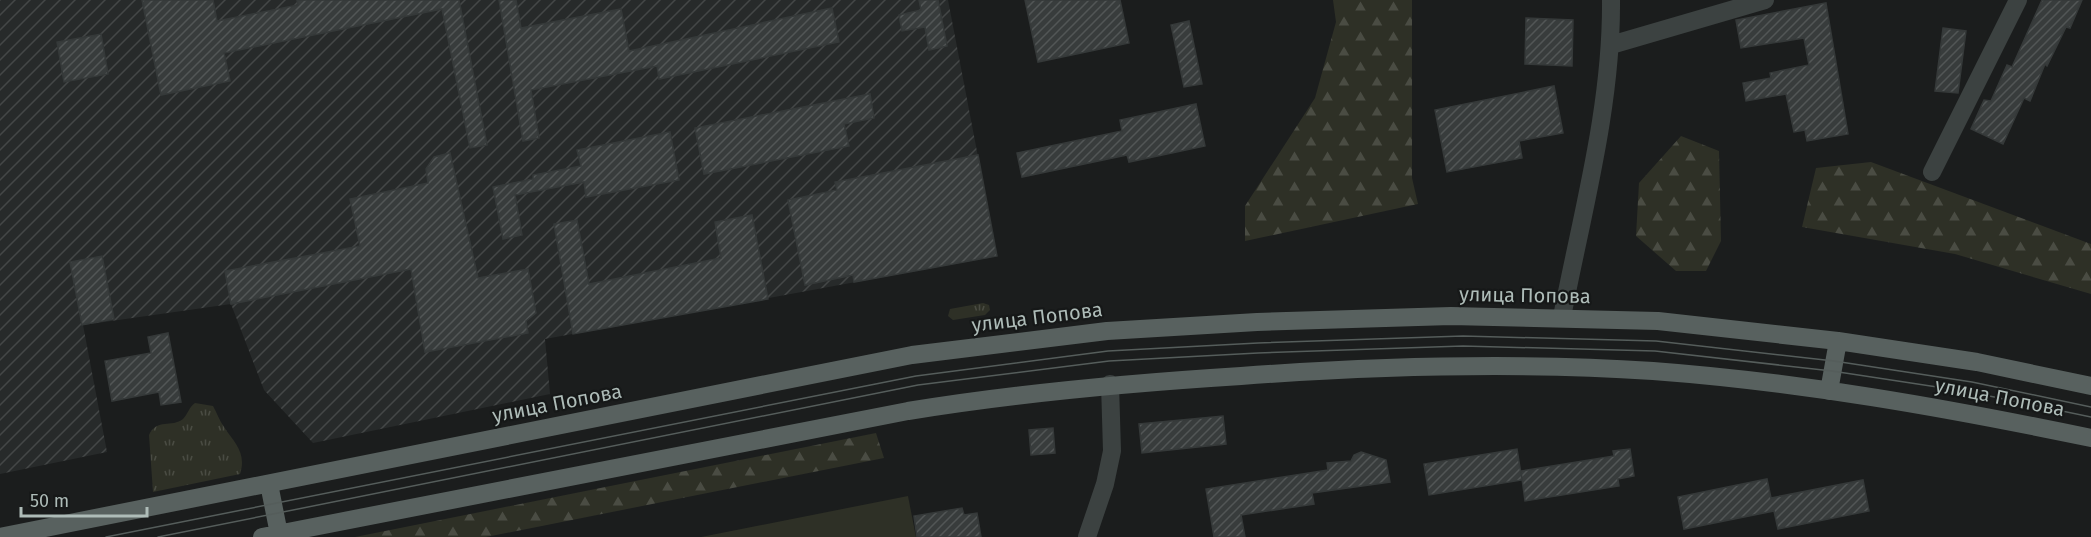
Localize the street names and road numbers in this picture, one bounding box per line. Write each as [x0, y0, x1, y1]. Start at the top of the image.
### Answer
street label: улица Попова [1459, 282, 1591, 308]
street label: улица Попова [970, 297, 1104, 337]
street label: улица Попова [1933, 373, 2067, 421]
street label: улица Попова [490, 379, 624, 427]

